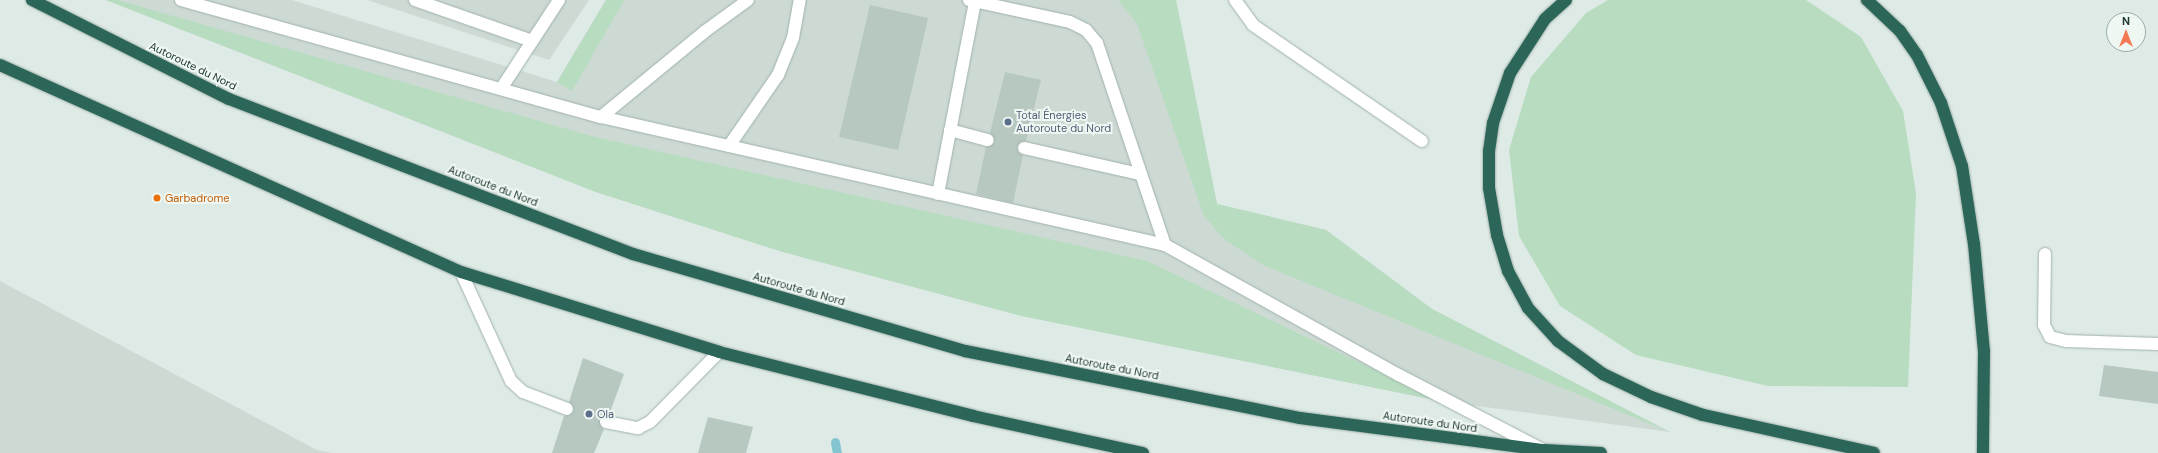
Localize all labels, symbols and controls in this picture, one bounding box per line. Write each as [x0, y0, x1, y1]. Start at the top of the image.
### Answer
north arrow [2106, 12, 2146, 52]
text: N [2122, 14, 2130, 28]
street label: Autoroute du Nord [147, 39, 239, 93]
place label: Total Énergies Autoroute du Nord [1016, 109, 1111, 135]
marker: Total Énergies Autoroute du Nord [1003, 117, 1013, 127]
street label: Autoroute du Nord [446, 163, 540, 209]
place label: Garbadrome [165, 191, 230, 205]
marker: Garbadrome [152, 193, 162, 203]
street label: Autoroute du Nord [751, 270, 847, 308]
street label: Autoroute du Nord [1064, 351, 1160, 383]
place label: Ola [597, 407, 614, 421]
marker: Ola [584, 409, 594, 419]
street label: Autoroute du Nord [1382, 409, 1478, 435]

